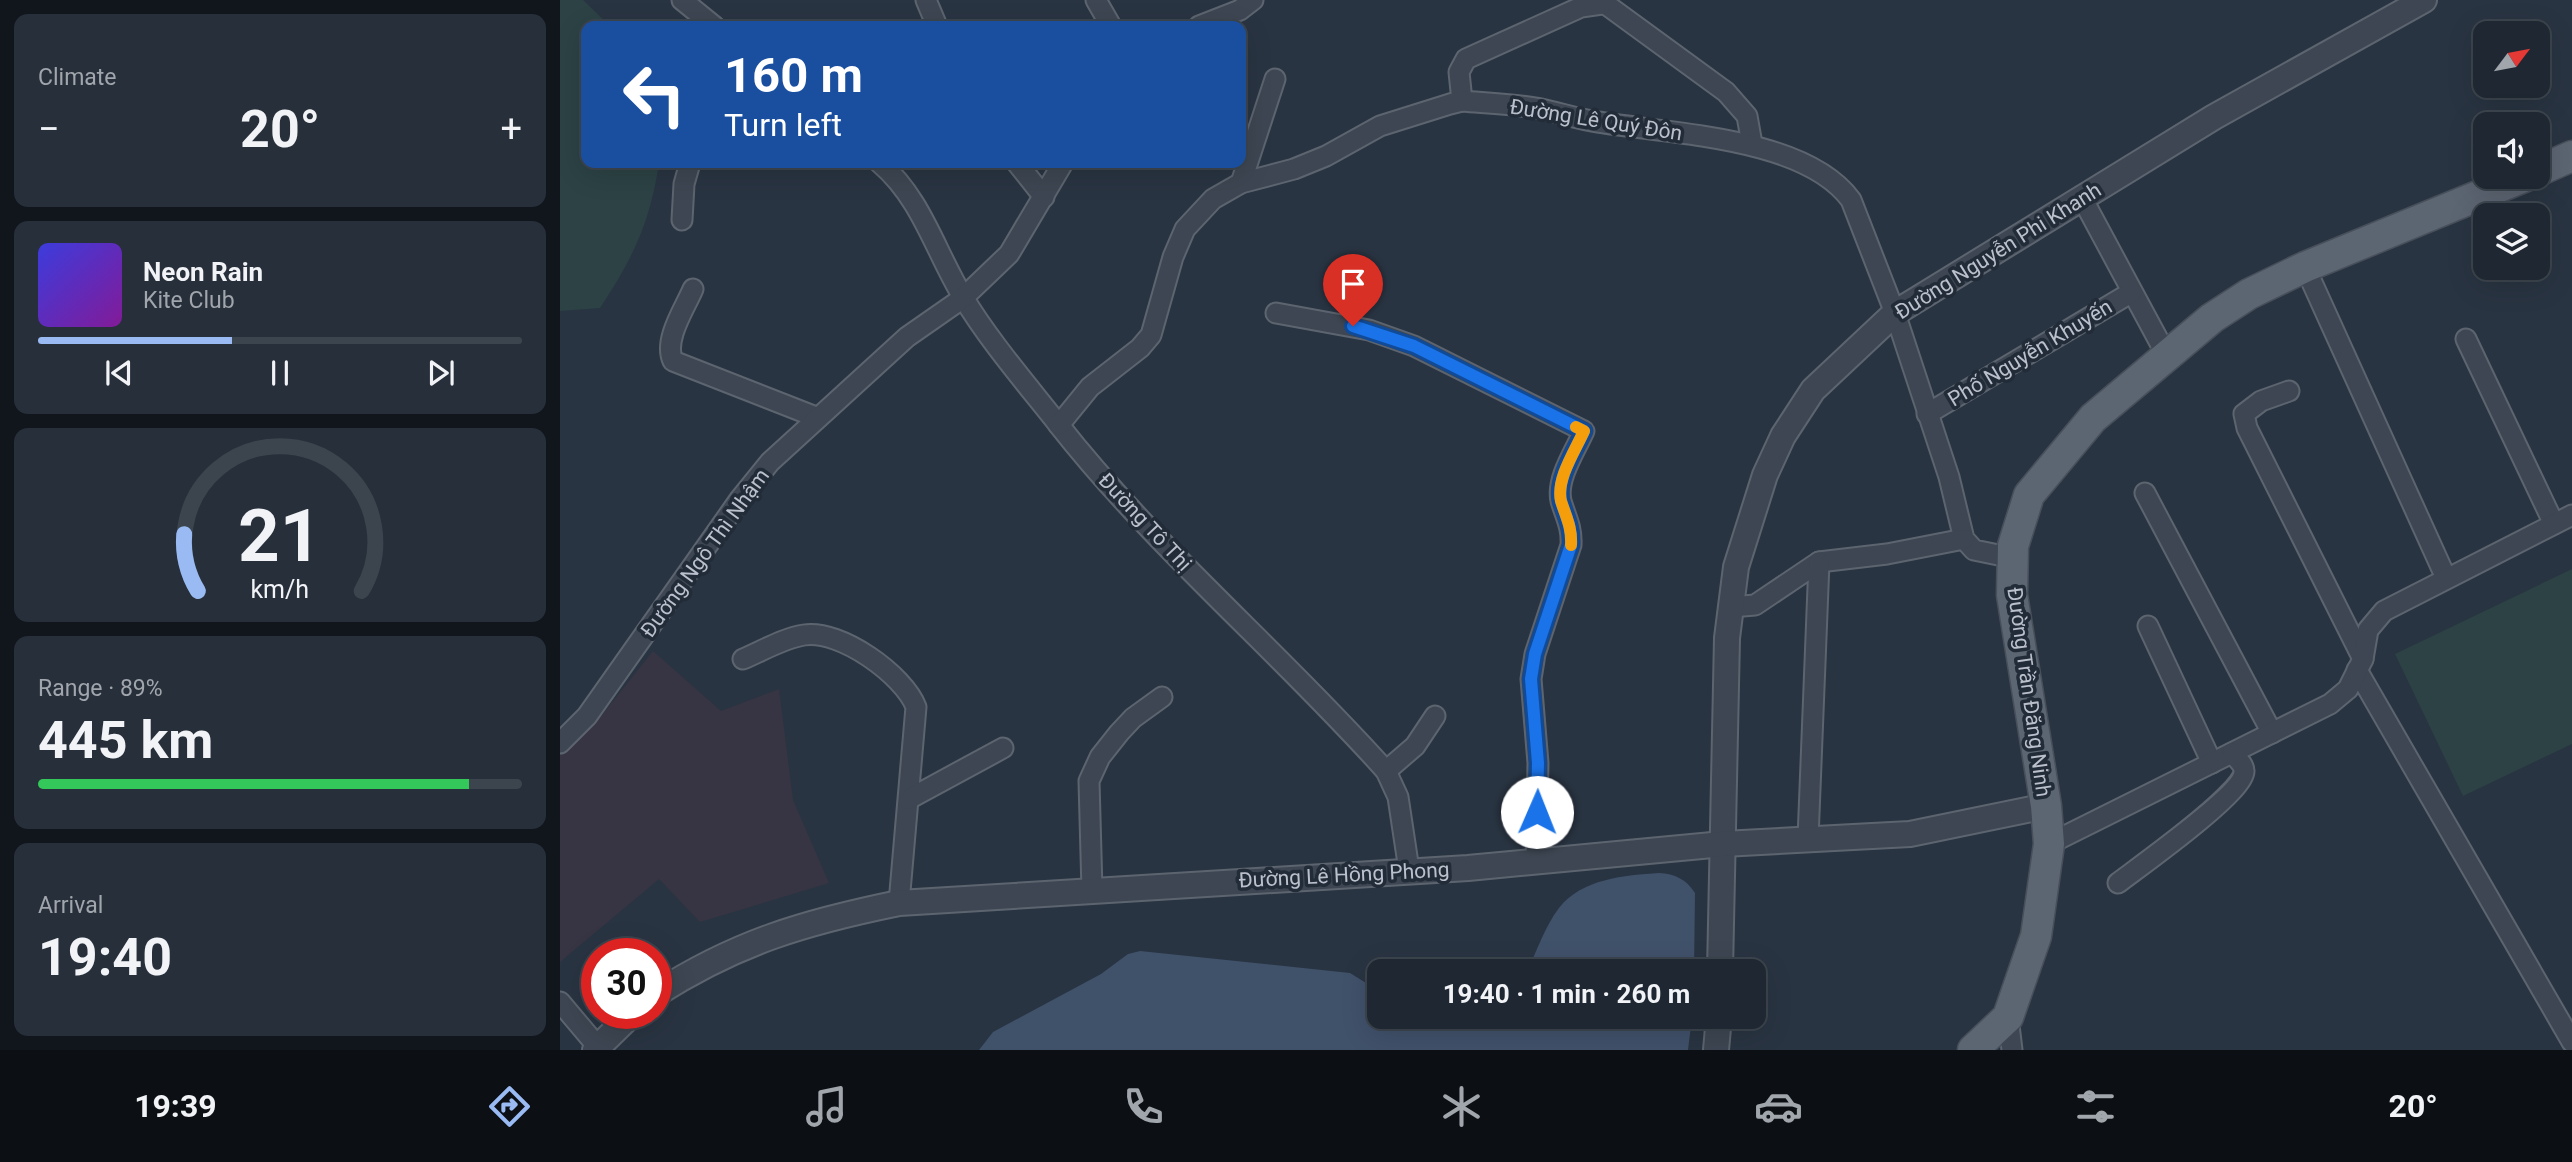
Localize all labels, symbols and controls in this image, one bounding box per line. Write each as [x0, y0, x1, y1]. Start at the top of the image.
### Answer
north arrow [2473, 21, 2550, 98]
map controls [2473, 21, 2550, 280]
text: 160 m [724, 47, 863, 104]
icon: left [609, 49, 700, 140]
text: Climate [38, 64, 117, 91]
street label: Đường Lê Quý Đôn [1508, 95, 1684, 145]
text: 20° [240, 99, 320, 160]
text: Turn left [724, 106, 842, 144]
text: − [38, 107, 60, 151]
text: + [500, 107, 522, 151]
button: sound [2473, 112, 2550, 189]
street label: Đường Nguyễn Phi Khanh [1891, 178, 2105, 324]
button: layers [2473, 203, 2550, 280]
pin [1323, 254, 1383, 326]
text: Neon Rain [143, 257, 263, 287]
icon: arrive [1334, 265, 1372, 303]
text: Kite Club [143, 287, 235, 314]
street label: Phố Nguyễn Khuyến [1944, 295, 2116, 411]
icon: previous [100, 354, 138, 392]
icon: pause [261, 354, 299, 392]
icon: next [422, 354, 460, 392]
street label: Đường Ngô Thì Nhậm [636, 464, 774, 642]
street label: Đường Tô Thị [1094, 468, 1196, 576]
text: 21 [238, 493, 322, 579]
text: km/h [251, 575, 309, 604]
street label: Đường Trần Đăng Ninh [2002, 586, 2056, 798]
text: Range · 89% [38, 675, 163, 702]
text: 445 km [38, 710, 213, 771]
position arrow [1500, 775, 1574, 849]
street label: Đường Lê Hồng Phong [1238, 857, 1450, 893]
text: Arrival [38, 892, 103, 919]
text: 19:40 [38, 927, 172, 988]
speed limit sign: 30 [581, 938, 672, 1029]
text: 19:40 · 1 min · 260 m [1443, 979, 1690, 1009]
icon: directions [485, 1082, 534, 1131]
icon: music [802, 1082, 851, 1131]
icon: phone [1119, 1082, 1168, 1131]
icon: climate [1437, 1082, 1486, 1131]
icon: car [1754, 1082, 1803, 1131]
icon: filters [2071, 1082, 2120, 1131]
text: 19:39 [134, 1087, 217, 1125]
text: 20° [2389, 1087, 2438, 1125]

